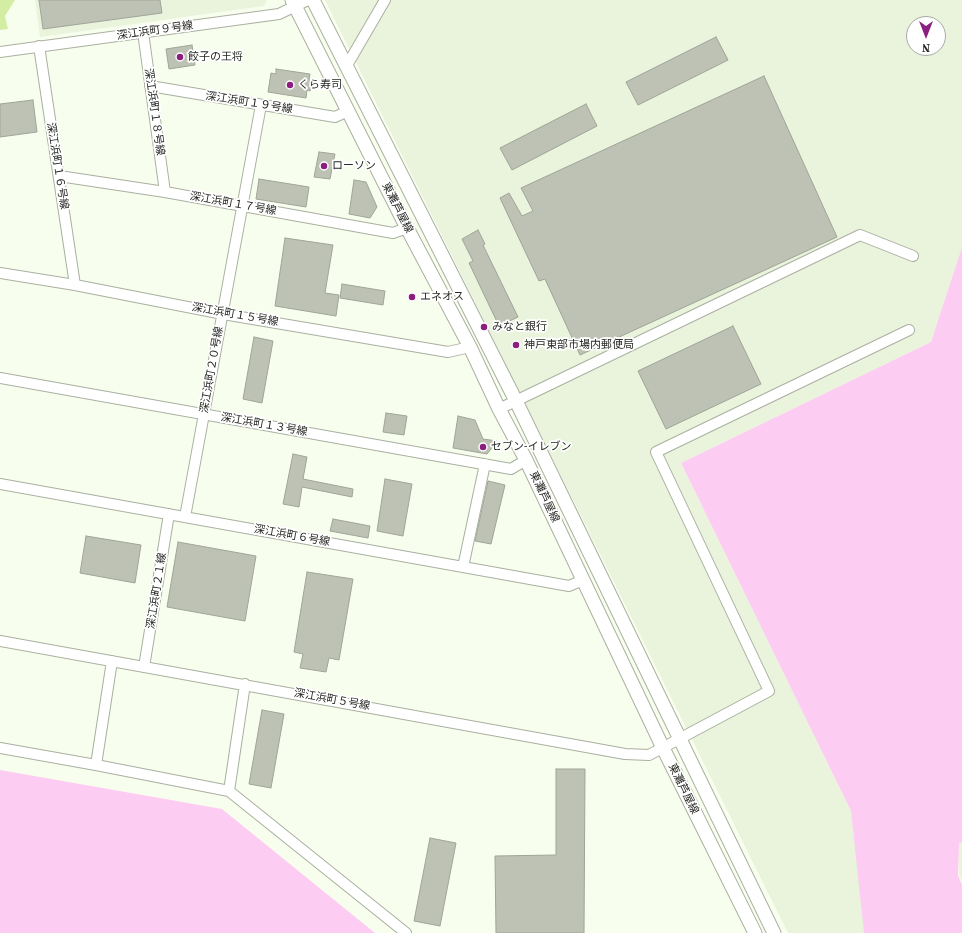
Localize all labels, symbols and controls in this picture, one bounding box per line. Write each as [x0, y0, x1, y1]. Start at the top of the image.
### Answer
north arrow [906, 16, 946, 56]
street label: 深江浜町９号線 [116, 19, 194, 43]
text: N [922, 40, 930, 55]
place label: 餃子の王将 [188, 50, 243, 64]
marker: 餃子の王将 [175, 52, 185, 62]
street label: 深江浜町１８号線 [141, 68, 167, 156]
place label: くら寿司 [298, 78, 342, 92]
marker: くら寿司 [285, 80, 295, 90]
street label: 深江浜町１９号線 [205, 90, 293, 116]
street label: 深江浜町１６号線 [44, 122, 70, 210]
place label: ローソン [332, 159, 376, 173]
marker: ローソン [319, 161, 329, 171]
street label: 東灘芦屋線 [379, 181, 415, 235]
street label: 深江浜町１７号線 [189, 190, 277, 218]
place label: エネオス [420, 290, 464, 304]
marker: エネオス [407, 292, 417, 302]
street label: 深江浜町１５号線 [191, 301, 279, 329]
place label: みなと銀行 [492, 320, 547, 334]
marker: みなと銀行 [479, 322, 489, 332]
street label: 深江浜町２０号線 [198, 326, 226, 414]
place label: 神戸東部市場内郵便局 [524, 338, 634, 352]
marker: 神戸東部市場内郵便局 [511, 340, 521, 350]
street label: 深江浜町１３号線 [220, 411, 308, 439]
place label: セブン-イレブン [491, 440, 571, 454]
marker: セブン-イレブン [478, 442, 488, 452]
street label: 東灘芦屋線 [526, 469, 562, 525]
street label: 深江浜町６号線 [253, 523, 331, 549]
street label: 深江浜町２１線 [144, 552, 170, 630]
street label: 深江浜町５号線 [293, 687, 371, 713]
street label: 東灘芦屋線 [665, 761, 701, 817]

